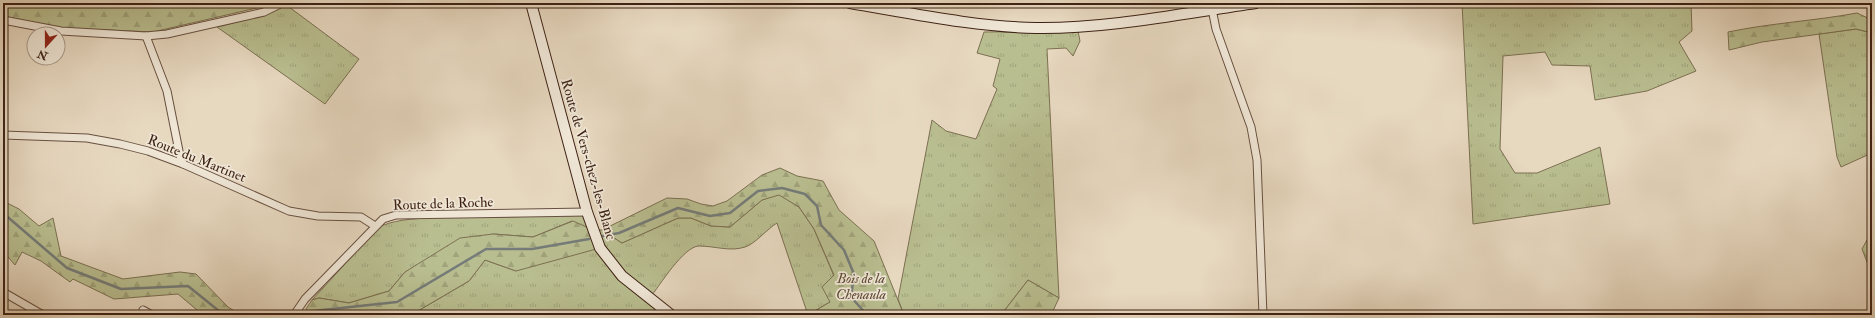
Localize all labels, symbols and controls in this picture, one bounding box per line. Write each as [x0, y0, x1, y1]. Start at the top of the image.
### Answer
north arrow [26, 26, 66, 66]
text: N [35, 47, 50, 63]
street label: Route de Vers-chez-les-Blanc [557, 77, 620, 242]
street label: Route du Martinet [145, 131, 249, 186]
street label: Route de la Roche [392, 193, 494, 214]
park label: Bois de la Chenaula [836, 270, 887, 303]

